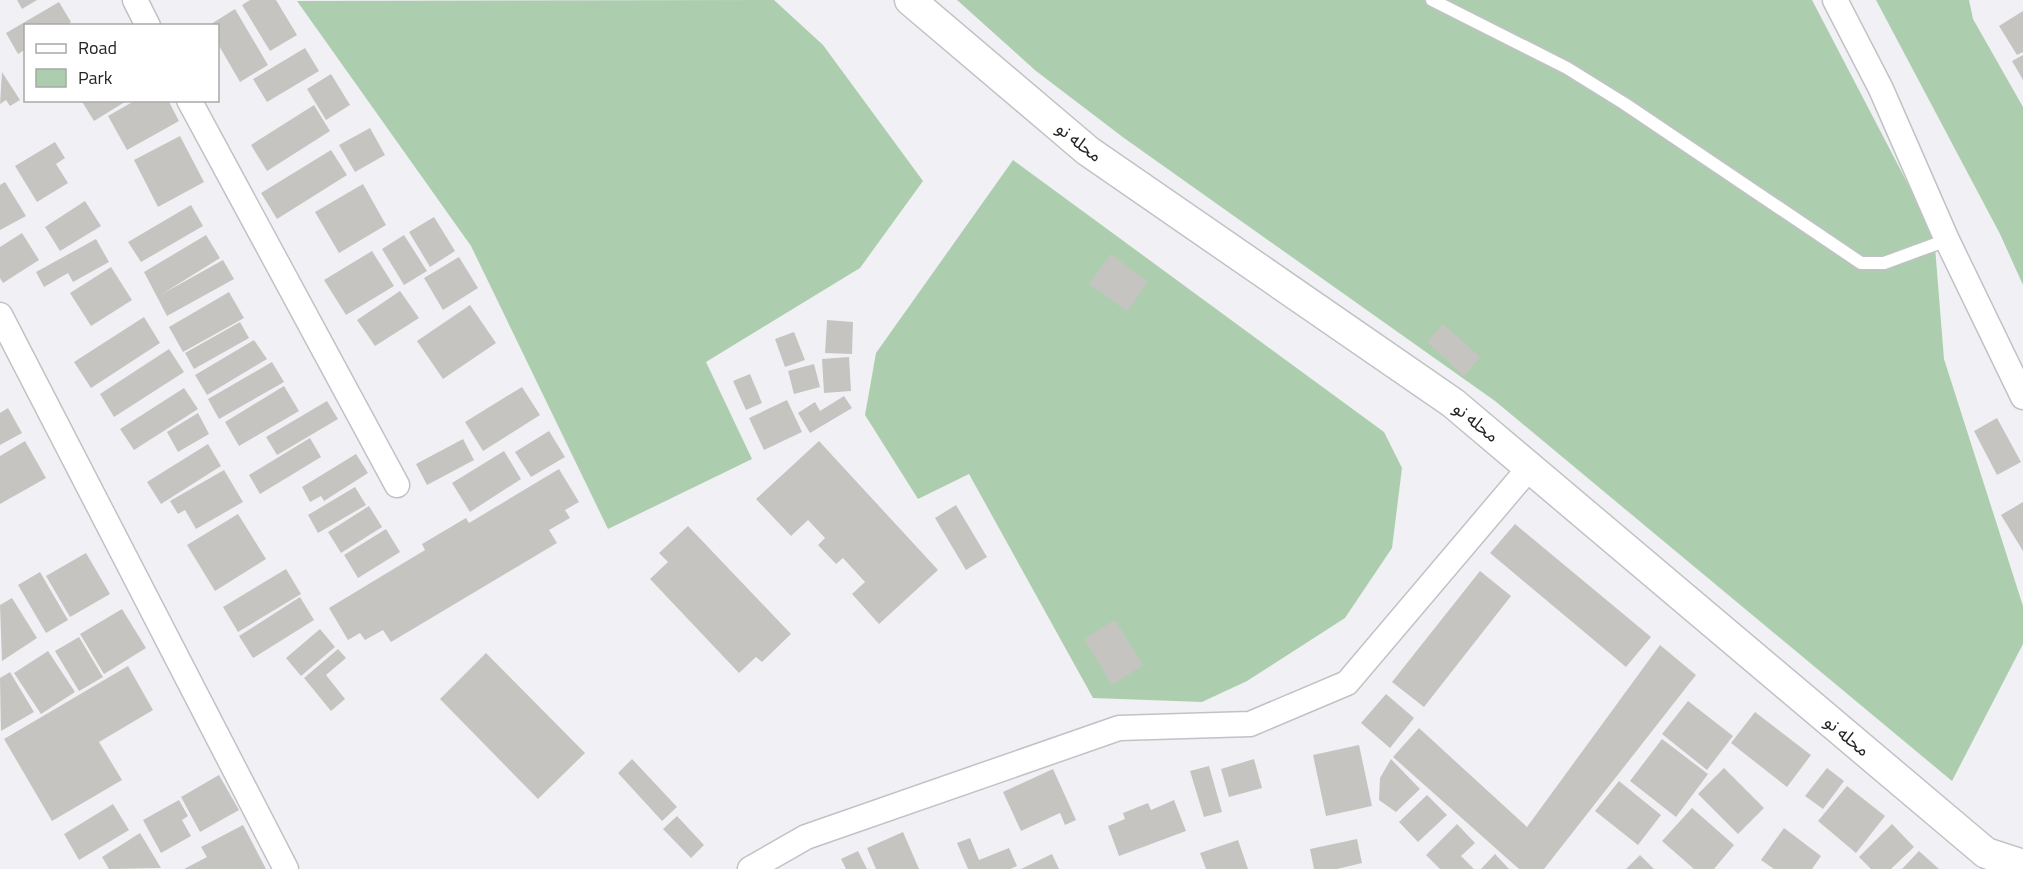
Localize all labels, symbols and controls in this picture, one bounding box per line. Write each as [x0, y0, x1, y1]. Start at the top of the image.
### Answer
legend [24, 24, 219, 102]
text: Road [78, 34, 117, 61]
text: Park [78, 64, 113, 91]
street label: محله نو [1050, 115, 1108, 168]
street label: محله نو [1447, 395, 1505, 449]
street label: محله نو [1819, 708, 1876, 763]

